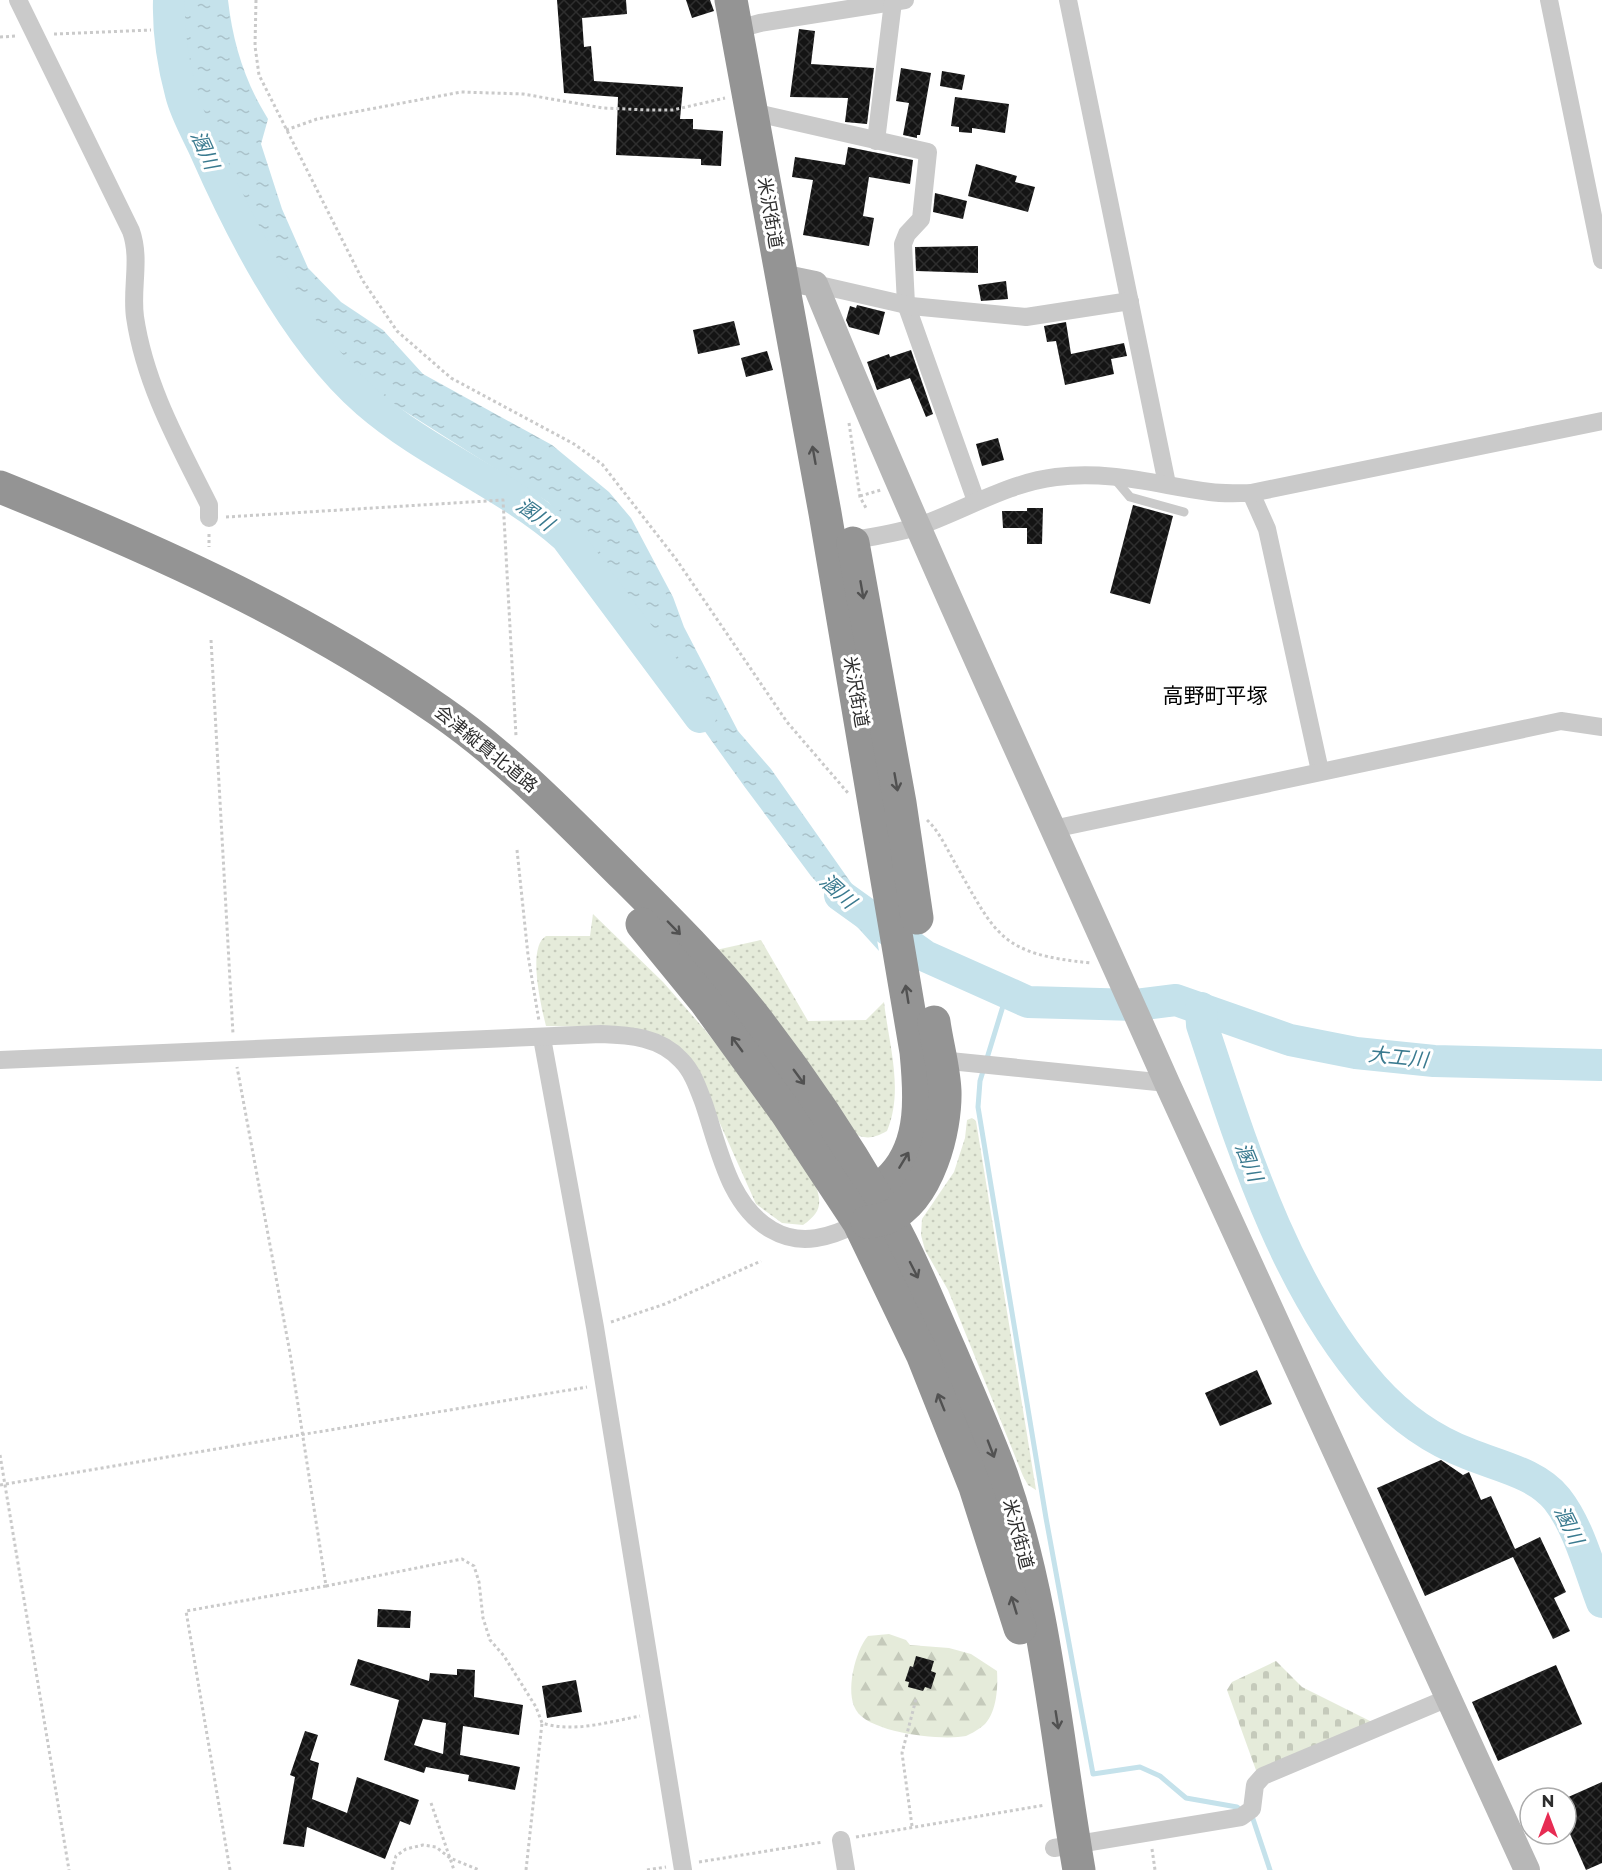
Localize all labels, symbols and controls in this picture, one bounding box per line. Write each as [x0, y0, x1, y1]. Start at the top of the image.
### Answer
water label: 溷川 [186, 127, 225, 175]
street label: 米沢街道 [753, 176, 787, 250]
one-way arrow [808, 446, 819, 466]
water label: 溷川 [512, 493, 560, 537]
one-way arrow [856, 579, 867, 599]
street label: 米沢街道 [839, 655, 873, 729]
district label: 高野町平塚 [1163, 683, 1268, 708]
street label: 会津縦貫北道路 [430, 701, 542, 797]
one-way arrow [891, 771, 902, 791]
water label: 溷川 [815, 869, 862, 915]
one-way arrow [666, 920, 681, 935]
one-way arrow [901, 985, 912, 1004]
one-way arrow [730, 1037, 743, 1053]
water label: 大工川 [1367, 1042, 1431, 1072]
one-way arrow [793, 1068, 805, 1084]
water label: 溷川 [1230, 1139, 1268, 1187]
one-way arrow [898, 1152, 910, 1169]
one-way arrow [909, 1261, 920, 1279]
one-way arrow [935, 1393, 946, 1412]
one-way arrow [986, 1439, 997, 1458]
street label: 米沢街道 [998, 1496, 1038, 1572]
water label: 溷川 [1549, 1502, 1589, 1550]
one-way arrow [1008, 1596, 1019, 1615]
one-way arrow [1051, 1709, 1062, 1729]
north arrow [1518, 1786, 1578, 1846]
text: N [1542, 1792, 1554, 1811]

